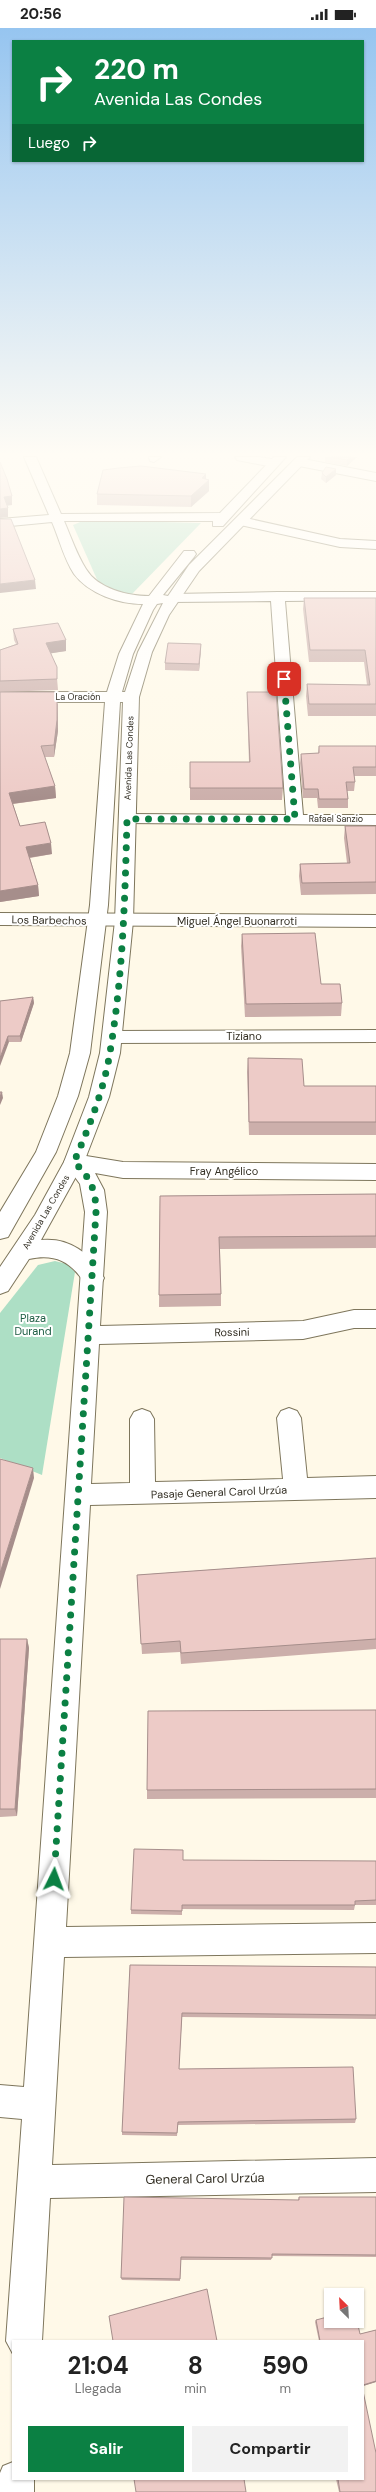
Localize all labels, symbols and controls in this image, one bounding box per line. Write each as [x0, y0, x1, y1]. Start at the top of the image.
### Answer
text: 20:56 [20, 4, 62, 24]
text: 220 m [94, 51, 179, 88]
icon: right [28, 56, 80, 108]
text: Avenida Las Condes [94, 87, 262, 111]
icon: right [78, 132, 100, 154]
text: Luego [28, 133, 70, 153]
pin [267, 662, 301, 696]
icon: arrive [273, 668, 295, 690]
street label: La Oración [55, 691, 101, 703]
street label: Avenida Las Condes [122, 715, 136, 800]
street label: Rafael Sanzio [309, 813, 363, 825]
street label: Los Barbechos [11, 912, 87, 928]
street label: Miguel Ángel Buonarroti [177, 914, 297, 928]
street label: Tiziano [226, 1029, 262, 1043]
street label: Fray Angélico [190, 1164, 258, 1178]
street label: Avenida Las Condes [20, 1172, 72, 1251]
park label: Plaza Durand [14, 1311, 52, 1338]
street label: Rossini [214, 1325, 250, 1339]
street label: Pasaje General Carol Urzúa [151, 1483, 287, 1501]
position arrow [33, 1858, 75, 1900]
street label: General Carol Urzúa [145, 2169, 265, 2188]
north arrow [324, 2288, 364, 2328]
map controls [324, 2288, 364, 2328]
text: 21:04 [68, 2350, 129, 2381]
text: 8 [188, 2350, 203, 2381]
text: 590 [262, 2350, 308, 2381]
text: Llegada [75, 2380, 121, 2397]
text: min [184, 2380, 206, 2397]
text: m [279, 2380, 291, 2397]
button: Salir [28, 2426, 184, 2472]
button: Compartir [192, 2426, 348, 2472]

